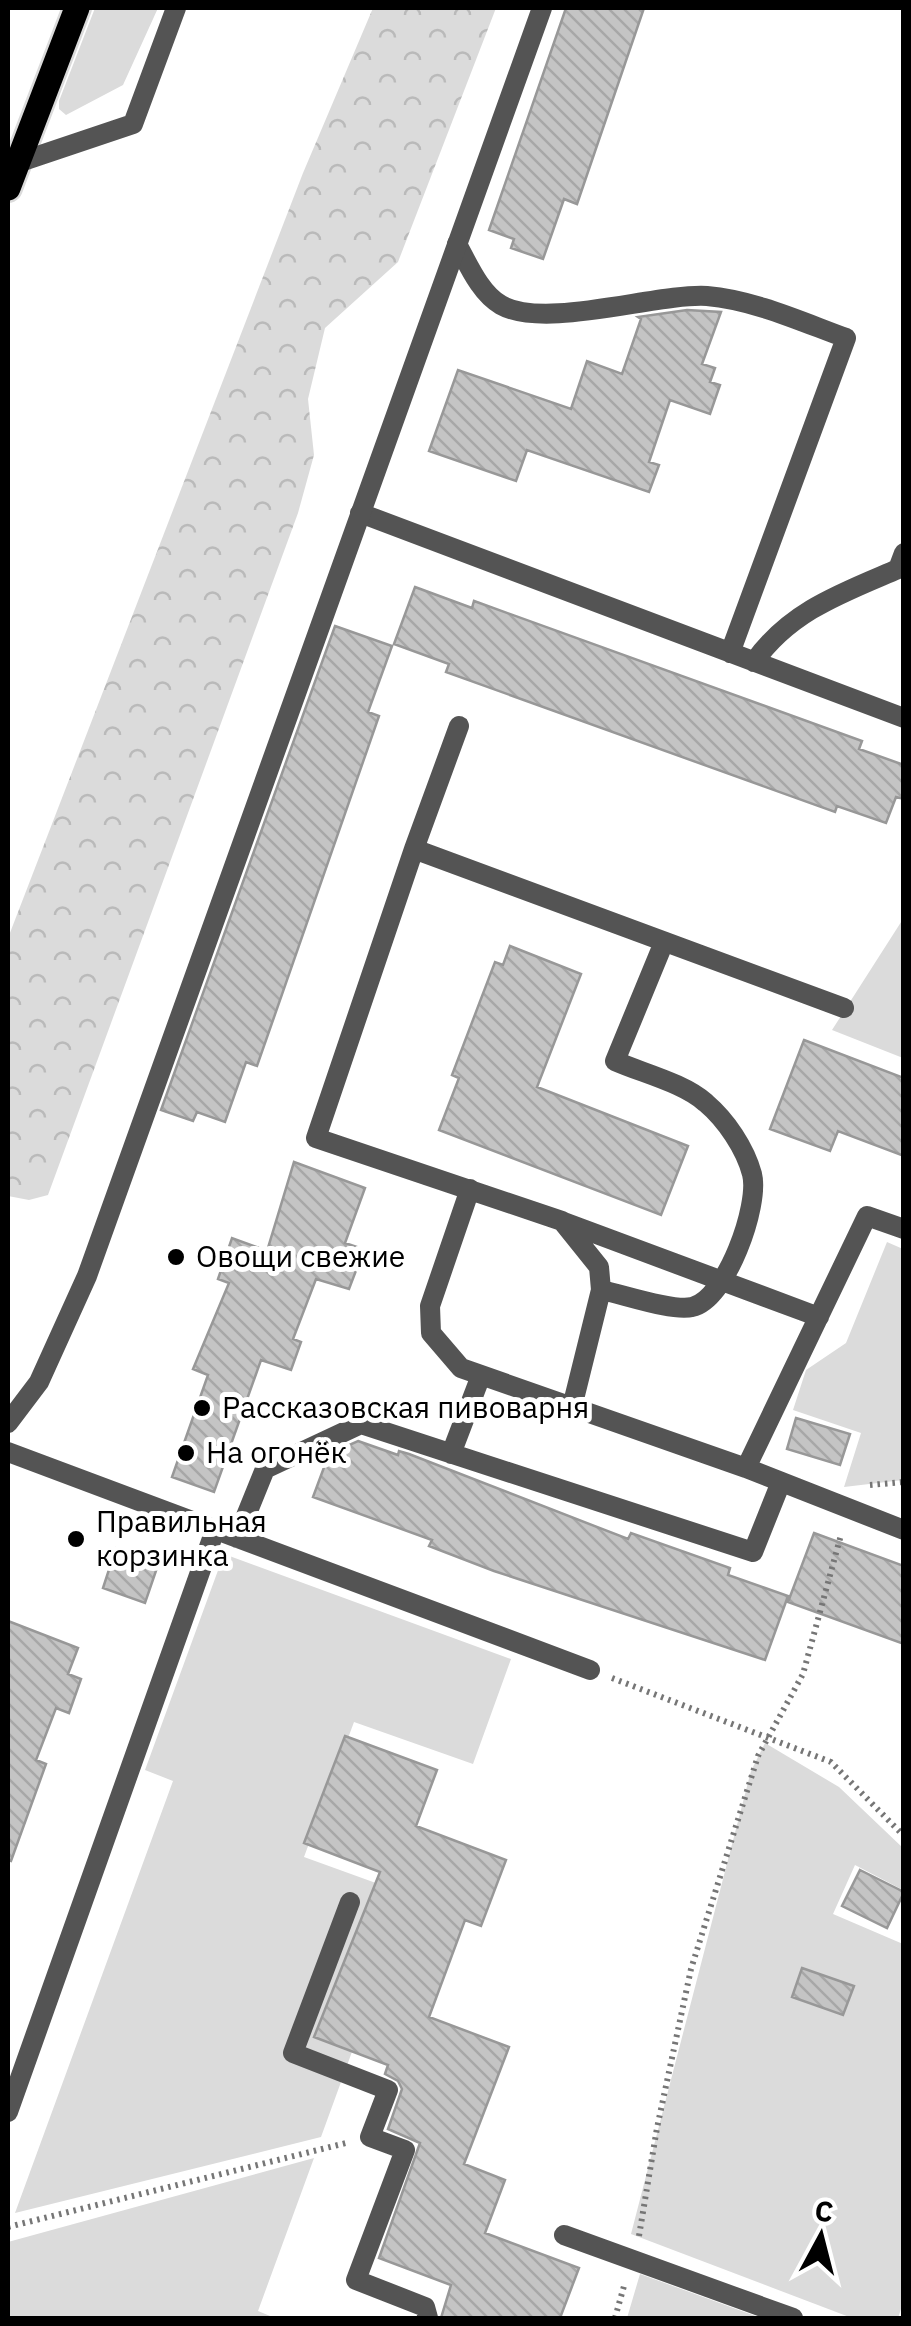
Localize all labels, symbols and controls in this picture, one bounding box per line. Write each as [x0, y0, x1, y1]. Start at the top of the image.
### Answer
place label: Овощи свежие [196, 1236, 405, 1275]
marker: Овощи свежие [165, 1246, 187, 1268]
place label: Рассказовская пивоварня [222, 1387, 589, 1426]
marker: Рассказовская пивоварня [191, 1397, 213, 1419]
place label: На огонёк [206, 1432, 347, 1471]
marker: На огонёк [175, 1442, 197, 1464]
place label: Правильная корзинка [96, 1501, 267, 1574]
marker: Правильная корзинка [65, 1528, 87, 1550]
north arrow [771, 2186, 871, 2286]
text: С [813, 2191, 835, 2230]

